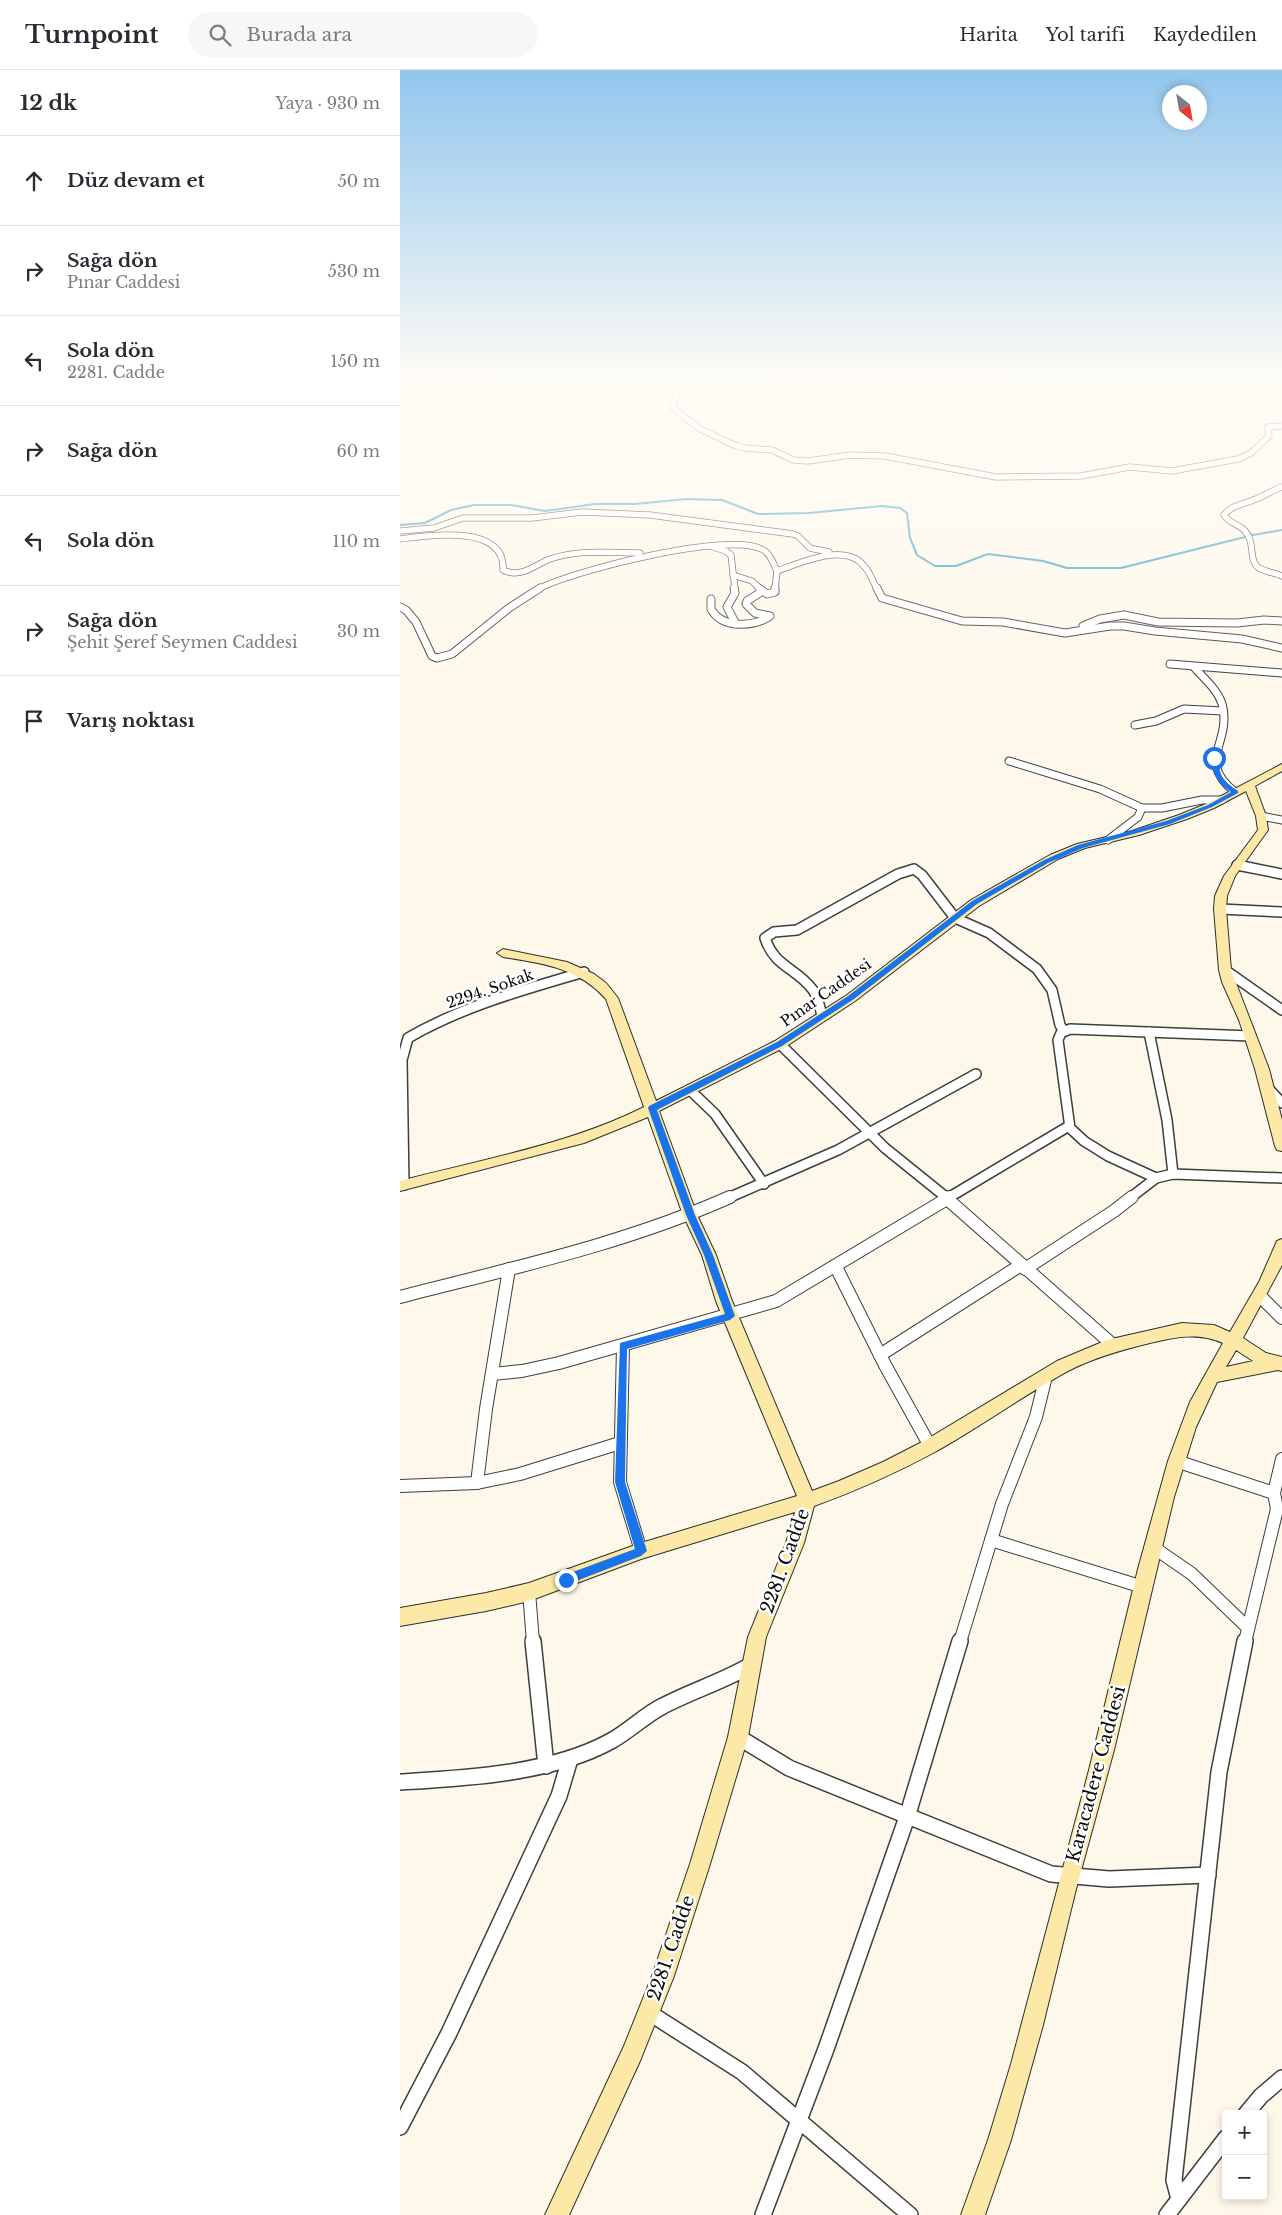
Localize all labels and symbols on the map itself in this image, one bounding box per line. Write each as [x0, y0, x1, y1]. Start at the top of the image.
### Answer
north arrow [1162, 85, 1207, 130]
route start [1203, 747, 1226, 770]
street label: Pınar Caddesi [777, 954, 875, 1031]
street label: 2294. Sokak [444, 964, 537, 1012]
street label: 2281. Cadde [756, 1506, 814, 1616]
route end [555, 1569, 578, 1592]
street label: Karacadere Caddesi [1062, 1683, 1130, 1865]
street label: 2281. Cadde [643, 1892, 699, 2004]

